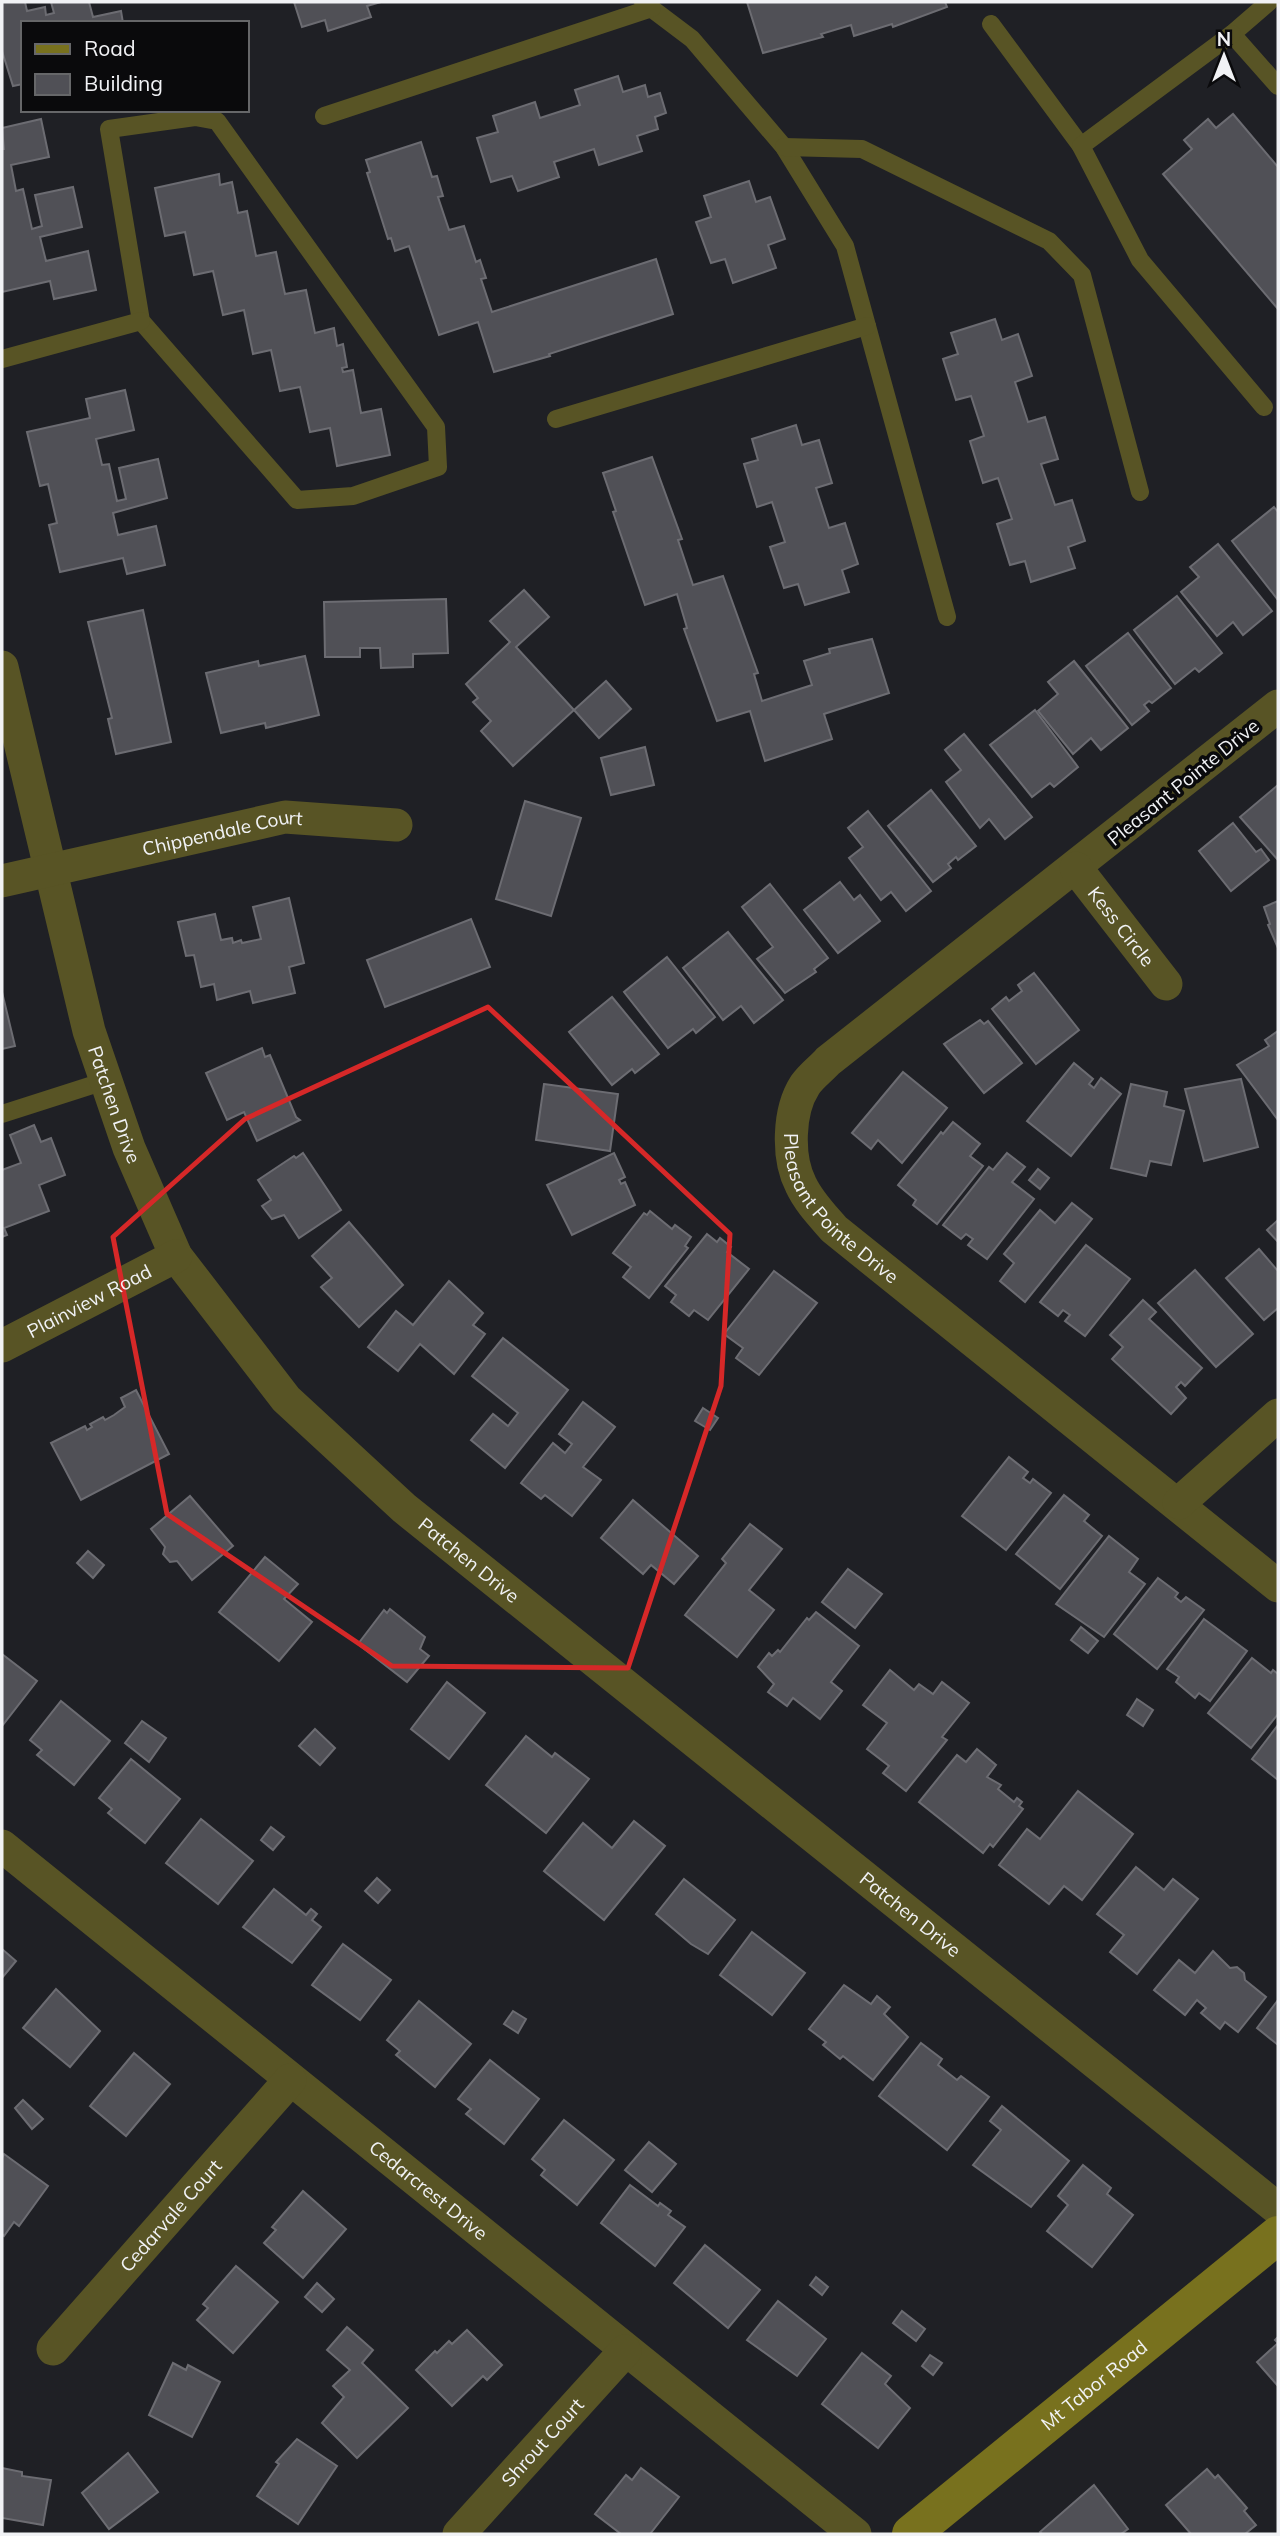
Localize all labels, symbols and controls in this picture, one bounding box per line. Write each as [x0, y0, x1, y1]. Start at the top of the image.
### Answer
legend [21, 21, 248, 112]
north arrow [1189, 21, 1259, 91]
text: N [1217, 27, 1231, 51]
text: Road [84, 35, 135, 61]
text: Building [84, 70, 163, 96]
street label: Pleasant Pointe Drive [1102, 713, 1264, 851]
street label: Chippendale Court [140, 804, 304, 861]
street label: Kess Circle [1083, 882, 1160, 971]
street label: Patchen Drive [83, 1043, 146, 1167]
street label: Pleasant Pointe Drive [779, 1133, 904, 1288]
street label: Plainview Road [23, 1259, 155, 1343]
street label: Patchen Drive [414, 1512, 524, 1608]
street label: Patchen Drive [855, 1866, 966, 1962]
street label: Cedarcrest Drive [364, 2135, 493, 2245]
street label: Cedarvale Court [115, 2154, 227, 2277]
street label: Mt Tabor Road [1036, 2335, 1152, 2435]
street label: Shrout Court [496, 2393, 589, 2491]

